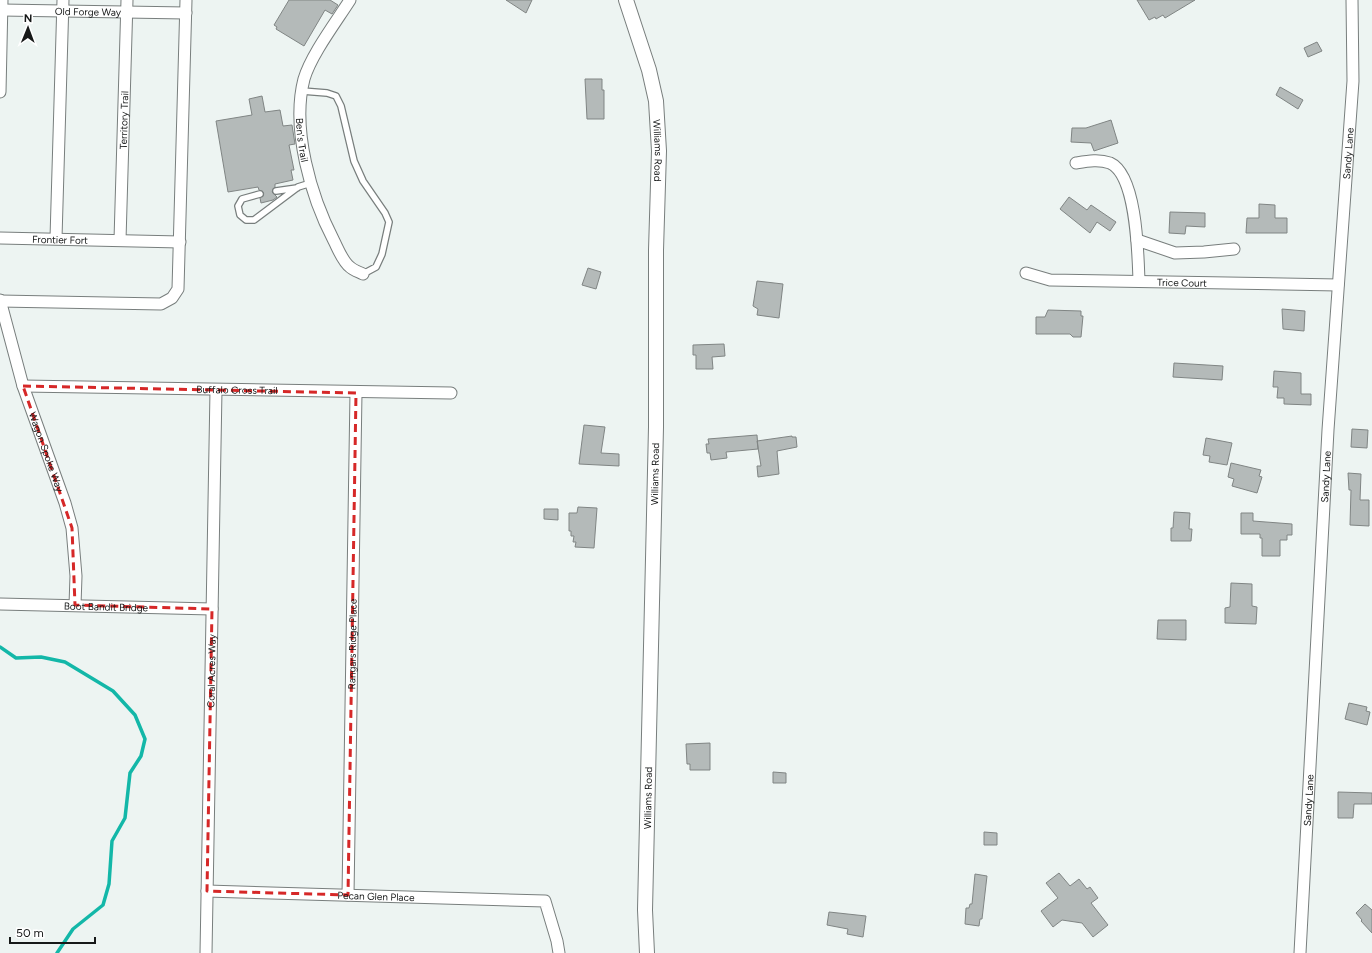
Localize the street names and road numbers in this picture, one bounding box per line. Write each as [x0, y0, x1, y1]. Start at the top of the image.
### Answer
street label: Old Forge Way [55, 4, 122, 18]
street label: Territory Trail [116, 91, 131, 149]
street label: Ben's Trail [293, 118, 312, 163]
street label: Williams Road [651, 119, 666, 182]
street label: Sandy Lane [1339, 127, 1356, 180]
street label: Frontier Fort [32, 232, 88, 246]
street label: Trice Court [1157, 275, 1207, 289]
street label: Buffalo Cross Trail [196, 382, 278, 397]
street label: Wagon Spoke Way [26, 410, 67, 494]
street label: Williams Road [648, 443, 662, 505]
street label: Sandy Lane [1318, 450, 1333, 503]
street label: Rangars Ridge Place [345, 598, 359, 690]
street label: Boot Bandit Bridge [64, 599, 149, 614]
street label: Coral Acres Way [204, 633, 218, 708]
street label: Williams Road [641, 767, 655, 829]
street label: Sandy Lane [1300, 773, 1316, 826]
street label: Pecan Glen Place [337, 888, 415, 904]

